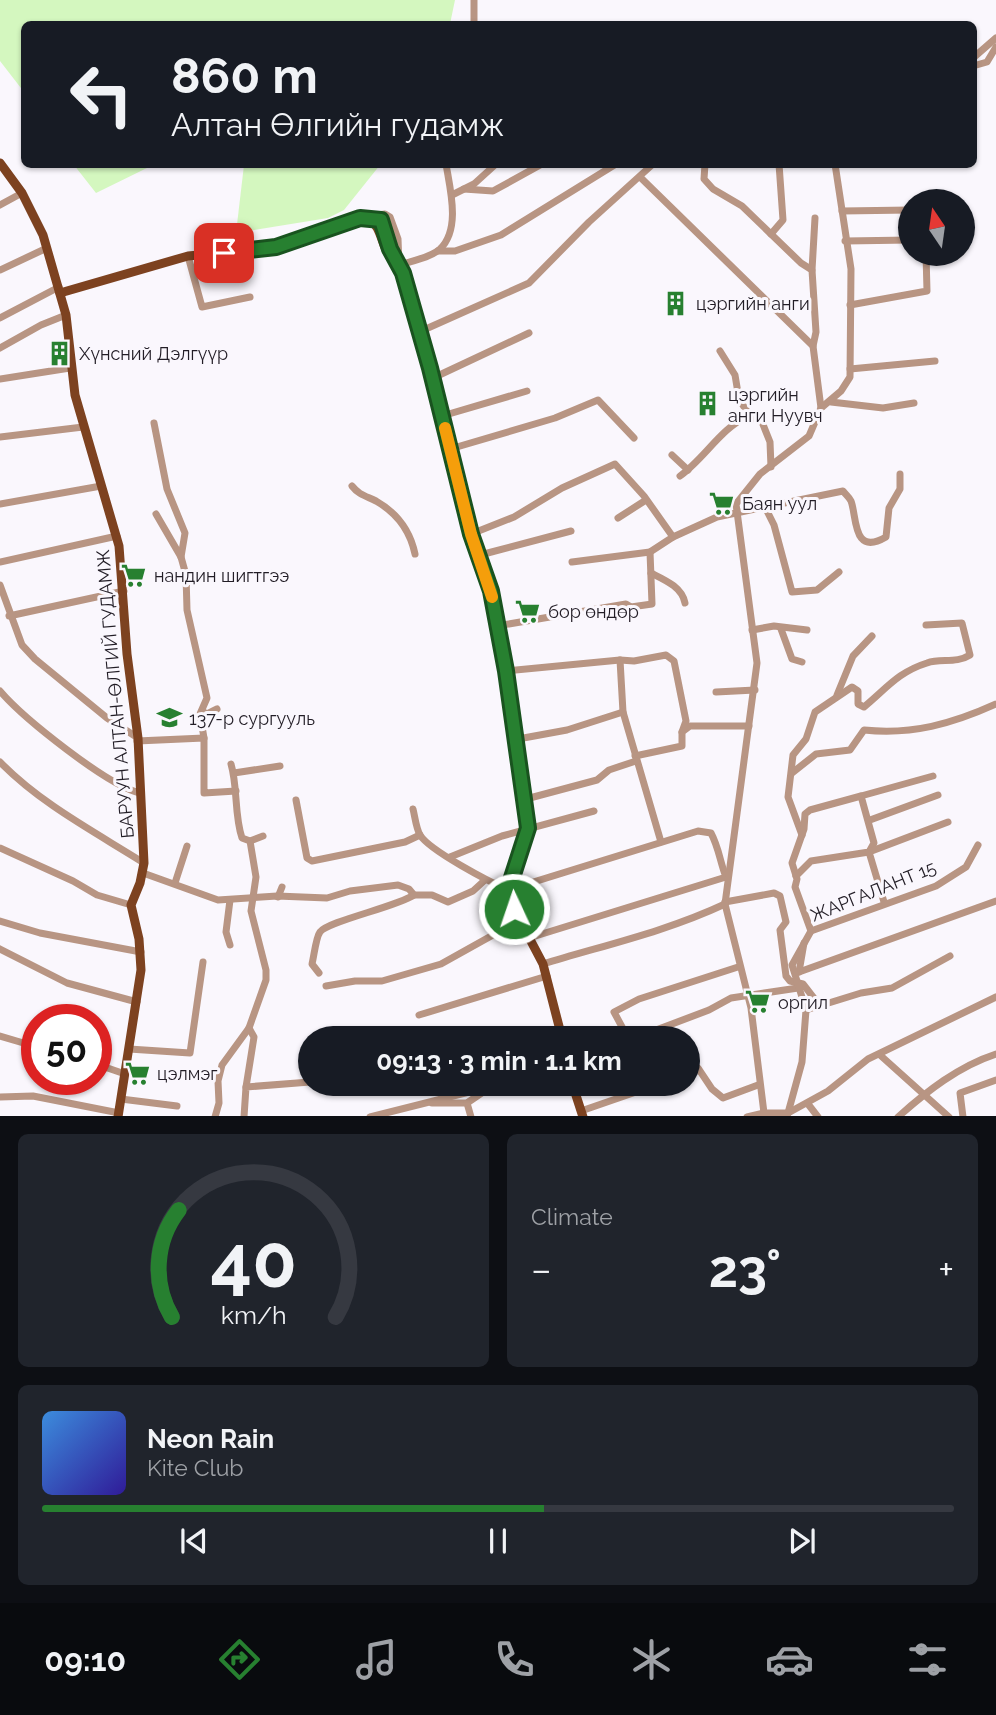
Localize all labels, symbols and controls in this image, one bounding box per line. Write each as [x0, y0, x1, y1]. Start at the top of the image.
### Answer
text: 860 m [171, 47, 318, 104]
icon: left [56, 49, 147, 140]
text: Алтан Өлгийн гудамж [171, 106, 505, 143]
north arrow [898, 189, 975, 266]
map controls [898, 189, 975, 266]
pin [194, 223, 254, 283]
icon: arrive [205, 234, 243, 272]
building icon: цэргийн анги [662, 289, 690, 317]
place label: цэргийн анги [696, 293, 810, 314]
building icon: Хүнсний Дэлгүүр [45, 339, 73, 367]
place label: Хүнсний Дэлгүүр [79, 343, 228, 364]
place label: цэргийн анги Нуувч [728, 384, 823, 426]
building icon: цэргийн анги Нуувч [694, 390, 722, 418]
supermarket icon: Баян уул [708, 489, 736, 517]
place label: Баян уул [742, 493, 817, 514]
street label: БАРУУН АЛТАН-ӨЛГИЙ ГУДАМЖ [92, 548, 138, 839]
supermarket icon: нандин шигтгээ [120, 561, 148, 589]
place label: нандин шигтгээ [154, 565, 289, 586]
supermarket icon: бор өндөр [514, 597, 542, 625]
place label: бор өндөр [548, 601, 639, 622]
school or university icon: 137-р сургууль [155, 704, 183, 732]
place label: 137-р сургууль [189, 708, 315, 729]
street label: ЖАРГАЛАНТ 15 [807, 856, 939, 926]
position arrow [477, 872, 551, 946]
supermarket icon: оргил [744, 988, 772, 1016]
place label: оргил [778, 992, 828, 1013]
speed limit sign: 50 [21, 1004, 112, 1095]
text: 09:13 · 3 min · 1.1 km [376, 1046, 622, 1076]
supermarket icon: цэлмэг [123, 1059, 151, 1087]
place label: цэлмэг [157, 1063, 218, 1084]
text: Climate [531, 1203, 613, 1230]
text: 40 [210, 1219, 297, 1304]
text: 23° [709, 1238, 781, 1299]
text: − [531, 1247, 551, 1292]
text: + [938, 1247, 954, 1292]
text: km/h [221, 1299, 286, 1329]
text: Neon Rain [147, 1424, 274, 1454]
text: Kite Club [147, 1454, 244, 1481]
icon: previous [175, 1522, 213, 1560]
icon: pause [479, 1522, 517, 1560]
icon: next [783, 1522, 821, 1560]
icon: directions [215, 1635, 264, 1684]
icon: music [352, 1635, 401, 1684]
icon: phone [490, 1635, 539, 1684]
icon: climate [627, 1635, 676, 1684]
icon: car [765, 1635, 814, 1684]
icon: filters [903, 1635, 952, 1684]
text: 09:10 [44, 1641, 126, 1678]

